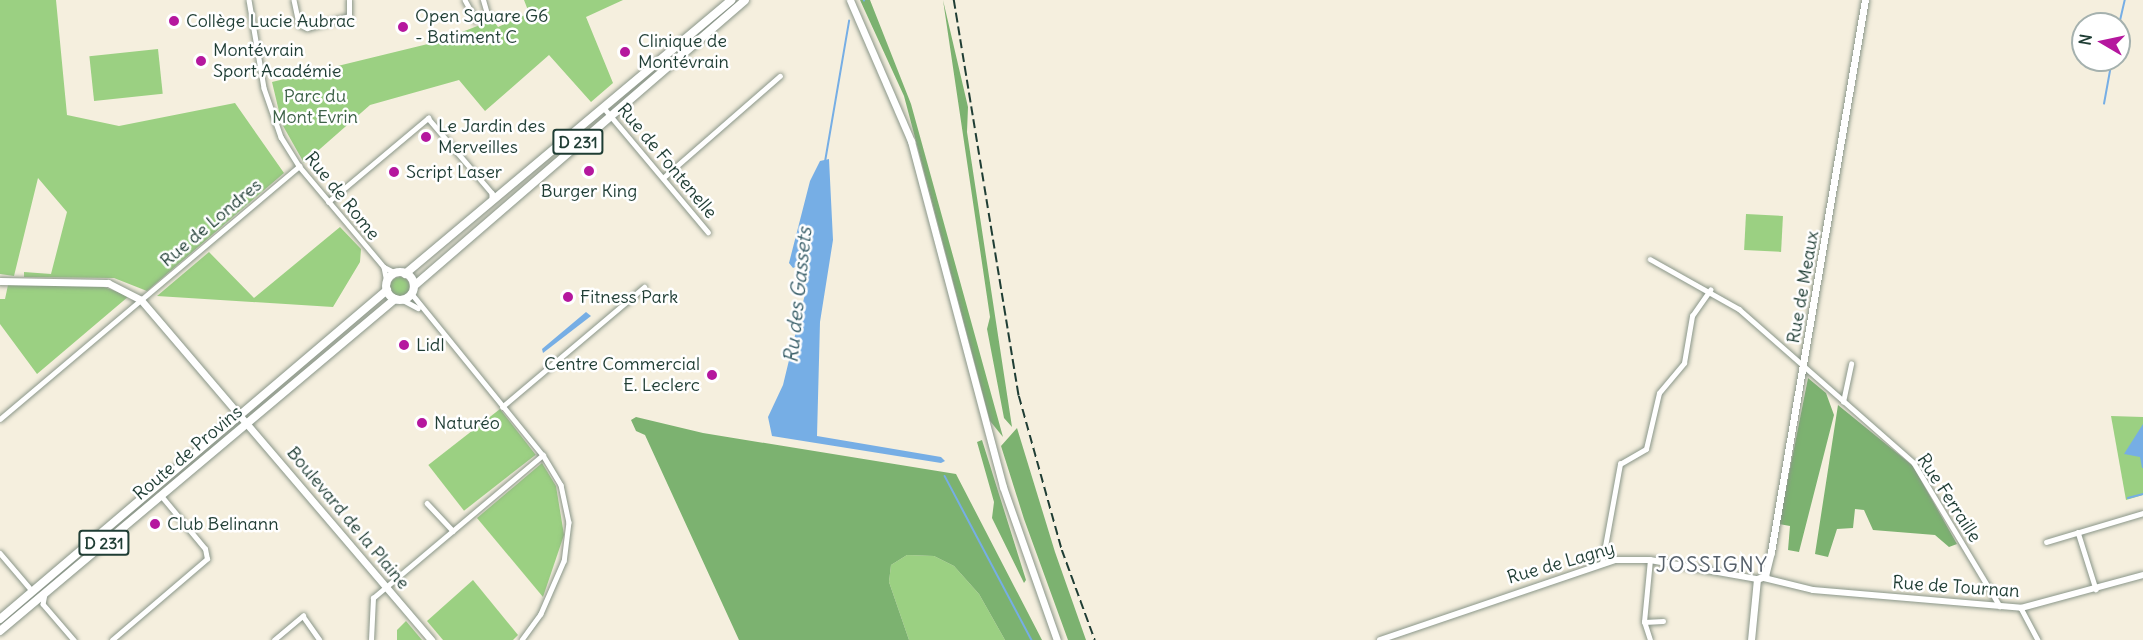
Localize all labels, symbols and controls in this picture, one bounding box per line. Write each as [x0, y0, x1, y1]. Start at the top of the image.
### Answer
place label: Open Square G6 - Batiment C [415, 6, 548, 48]
place label: Collège Lucie Aubrac [186, 10, 355, 32]
north arrow [2071, 12, 2131, 72]
marker: Collège Lucie Aubrac [167, 14, 181, 28]
marker: Open Square G6 - Batiment C [396, 20, 410, 34]
place label: Clinique de Montévrain [638, 31, 729, 74]
text: N [2074, 32, 2096, 47]
place label: Montévrain Sport Académie [213, 40, 342, 82]
marker: Clinique de Montévrain [616, 43, 634, 61]
marker: Montévrain Sport Académie [194, 54, 208, 68]
park label: Parc du Mont Evrin [272, 86, 358, 128]
street label: Rue de Fontenelle [613, 99, 721, 223]
place label: Le Jardin des Merveilles [438, 116, 545, 158]
road number: D 231 [551, 129, 605, 155]
marker: Le Jardin des Merveilles [419, 130, 433, 144]
street label: Rue de Rome [300, 148, 384, 244]
place label: Script Laser [406, 161, 502, 183]
marker: Burger King [582, 164, 596, 178]
marker: Script Laser [387, 165, 401, 179]
street label: Rue de Londres [156, 174, 266, 272]
place label: Burger King [541, 180, 637, 202]
water label: Ru des Gassets [778, 226, 816, 364]
street label: Rue de Meaux [1782, 229, 1824, 345]
place label: Fitness Park [580, 286, 678, 308]
marker: Fitness Park [561, 290, 575, 304]
place label: Lidl [416, 334, 444, 356]
marker: Lidl [397, 338, 411, 352]
place label: Centre Commercial E. Leclerc [544, 354, 700, 397]
marker: Centre Commercial E. Leclerc [705, 368, 719, 382]
street label: Route de Provins [129, 401, 247, 505]
place label: Naturéo [434, 412, 500, 434]
marker: Naturéo [415, 416, 429, 430]
street label: Boulevard de la Plaine [282, 442, 414, 594]
street label: Rue Ferraille [1912, 450, 1986, 546]
place label: Club Belinann [167, 513, 279, 535]
marker: Club Belinann [148, 517, 162, 531]
road number: D 231 [77, 530, 131, 556]
street label: Rue de Lagny [1505, 537, 1617, 589]
district label: JOSSIGNY [1656, 552, 1768, 578]
street label: Rue de Tournan [1892, 572, 2020, 602]

